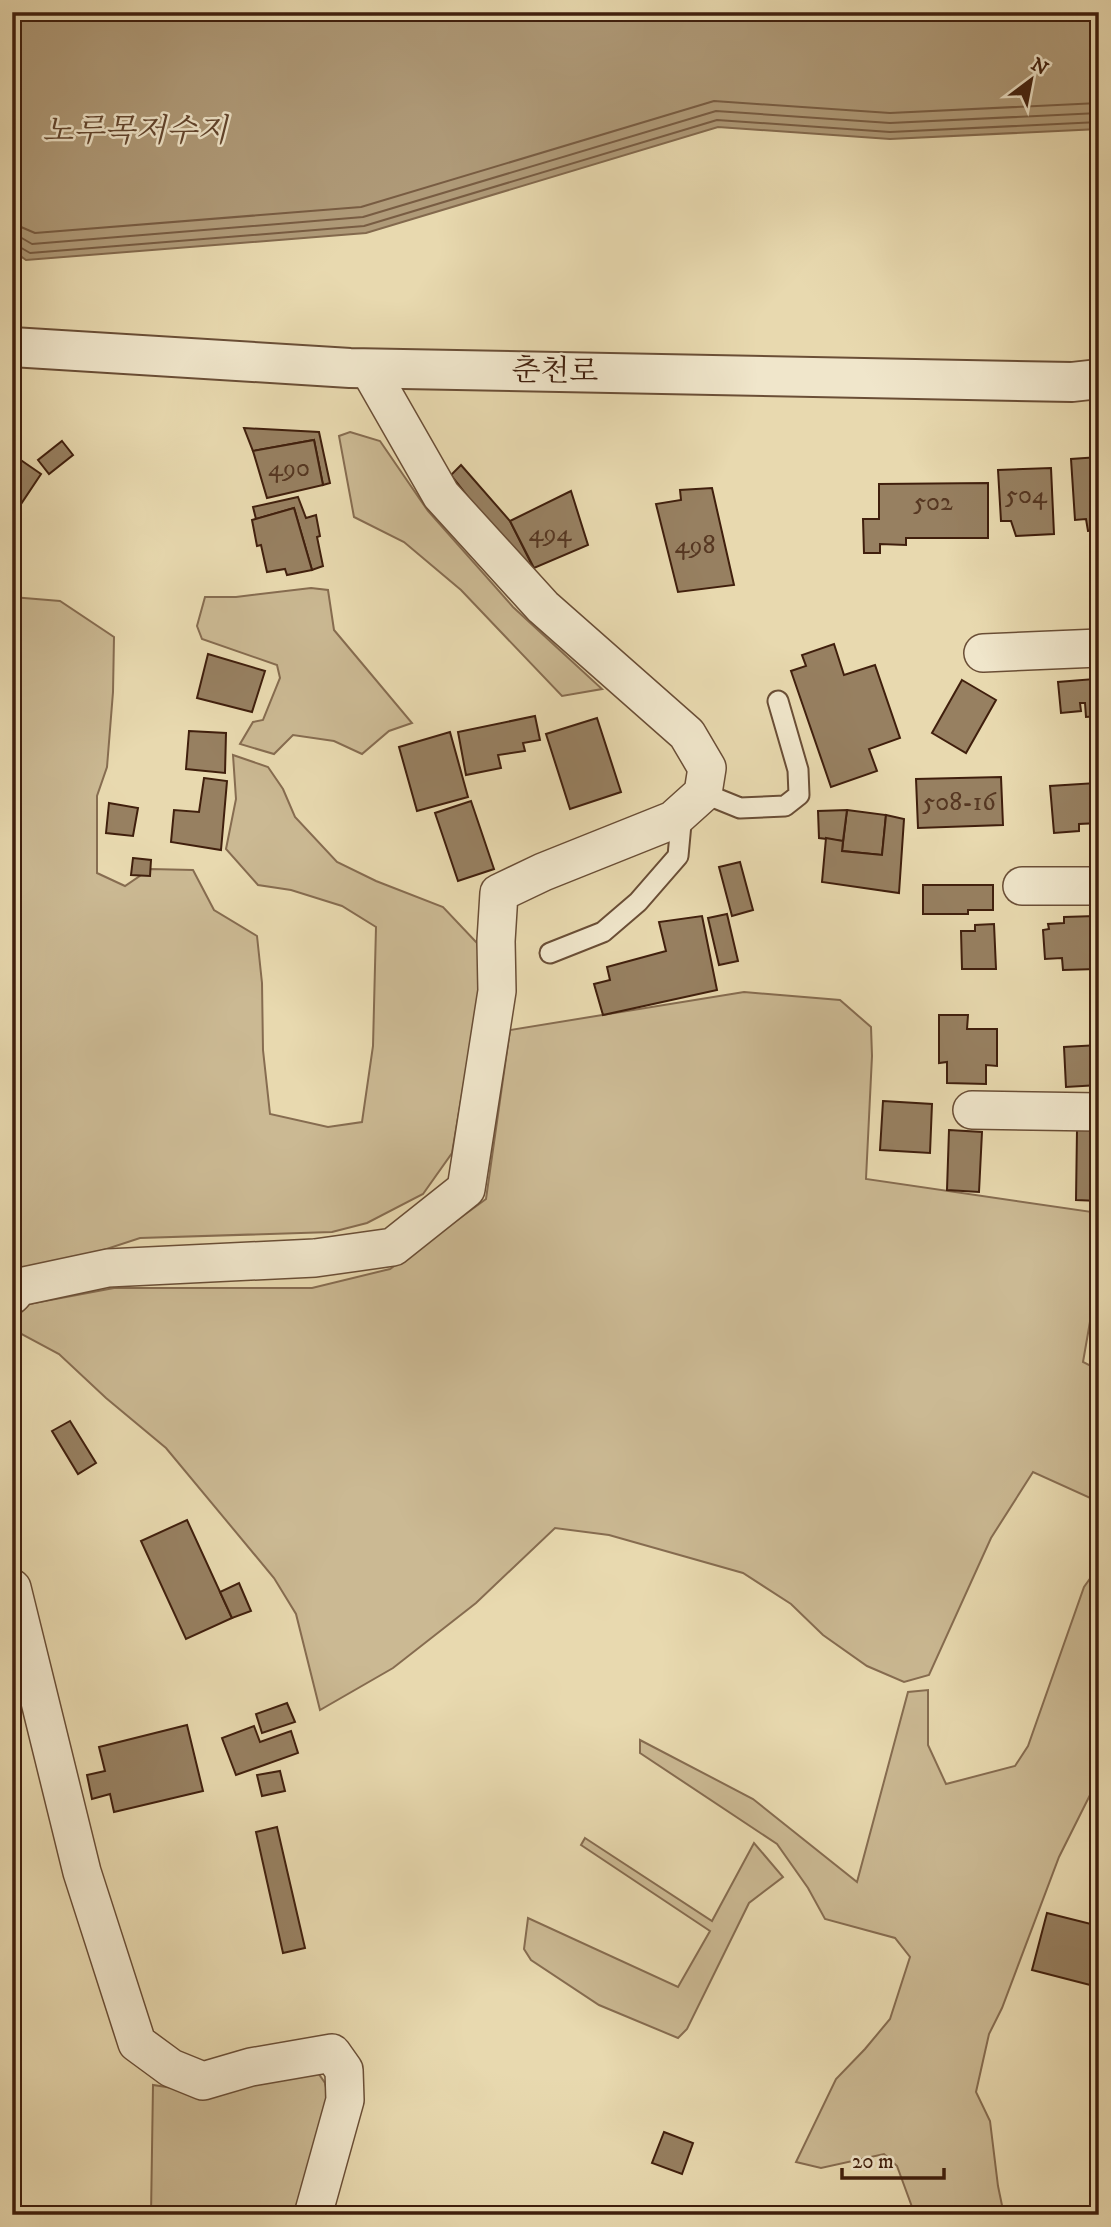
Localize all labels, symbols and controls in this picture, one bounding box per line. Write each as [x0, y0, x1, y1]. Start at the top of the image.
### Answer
north arrow [996, 46, 1066, 116]
text: N [1027, 53, 1052, 81]
water label: 노루목저수지 [42, 112, 230, 152]
street label: 춘천로 [511, 353, 599, 391]
house number: 490 [268, 452, 310, 485]
house number: 504 [1005, 479, 1048, 512]
house number: 502 [913, 486, 953, 519]
house number: 494 [529, 517, 572, 550]
house number: 498 [675, 529, 715, 562]
house number: 508-16 [922, 786, 997, 819]
scale bar [842, 2136, 943, 2180]
text: 20 m [852, 2149, 894, 2175]

